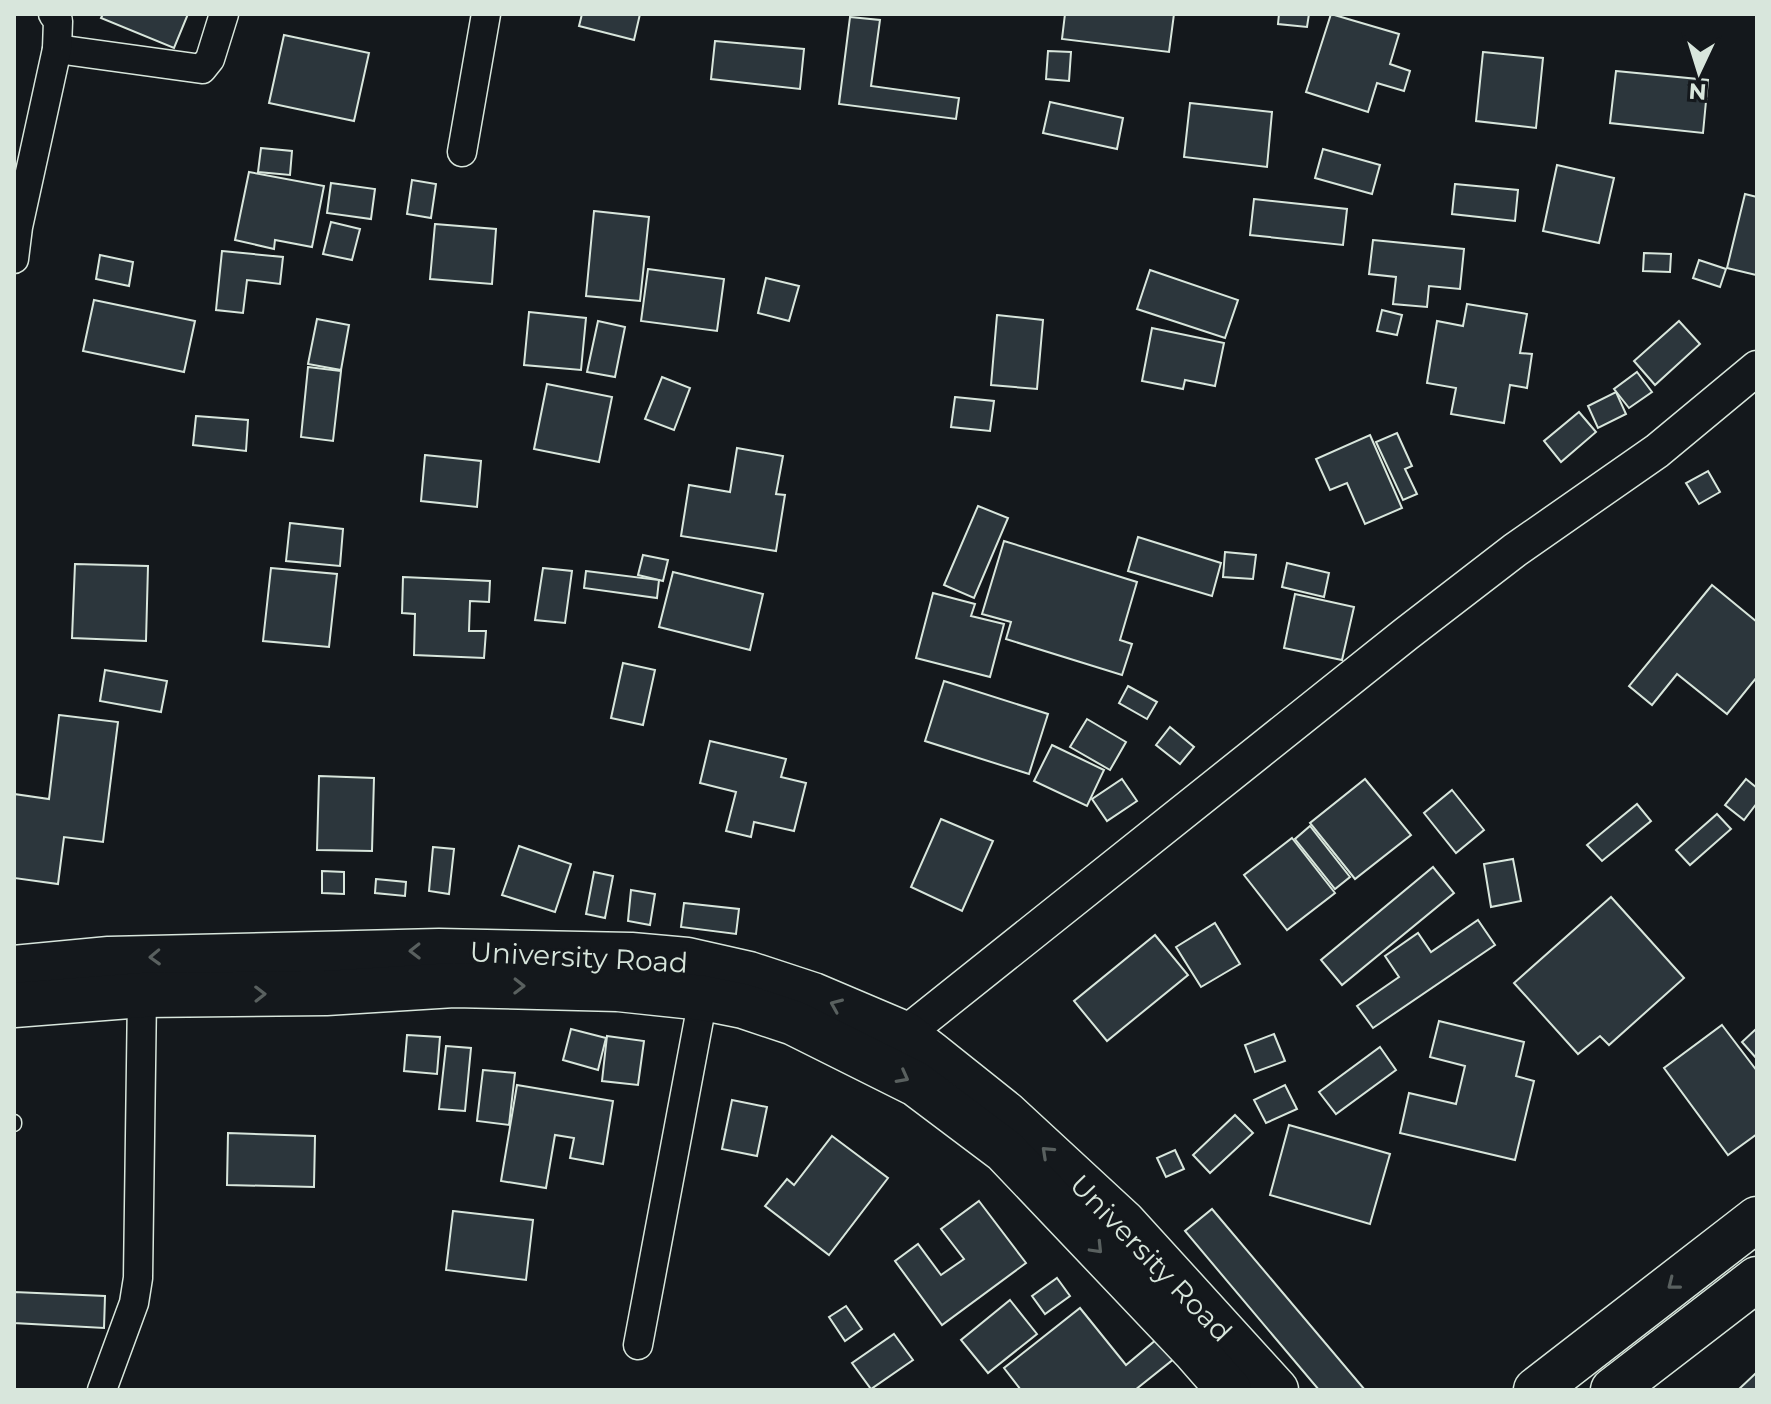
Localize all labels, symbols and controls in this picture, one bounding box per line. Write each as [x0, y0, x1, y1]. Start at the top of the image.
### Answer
north arrow [1659, 32, 1739, 112]
text: N [1688, 77, 1707, 106]
street label: University Road [469, 934, 689, 980]
one-way arrow [408, 942, 421, 960]
one-way arrow [148, 949, 161, 966]
one-way arrow [513, 978, 526, 995]
one-way arrow [254, 985, 267, 1003]
one-way arrow [830, 998, 844, 1015]
one-way arrow [894, 1067, 909, 1082]
one-way arrow [1042, 1147, 1057, 1161]
street label: University Road [1063, 1168, 1239, 1348]
one-way arrow [1088, 1238, 1102, 1253]
one-way arrow [1667, 1275, 1682, 1289]

